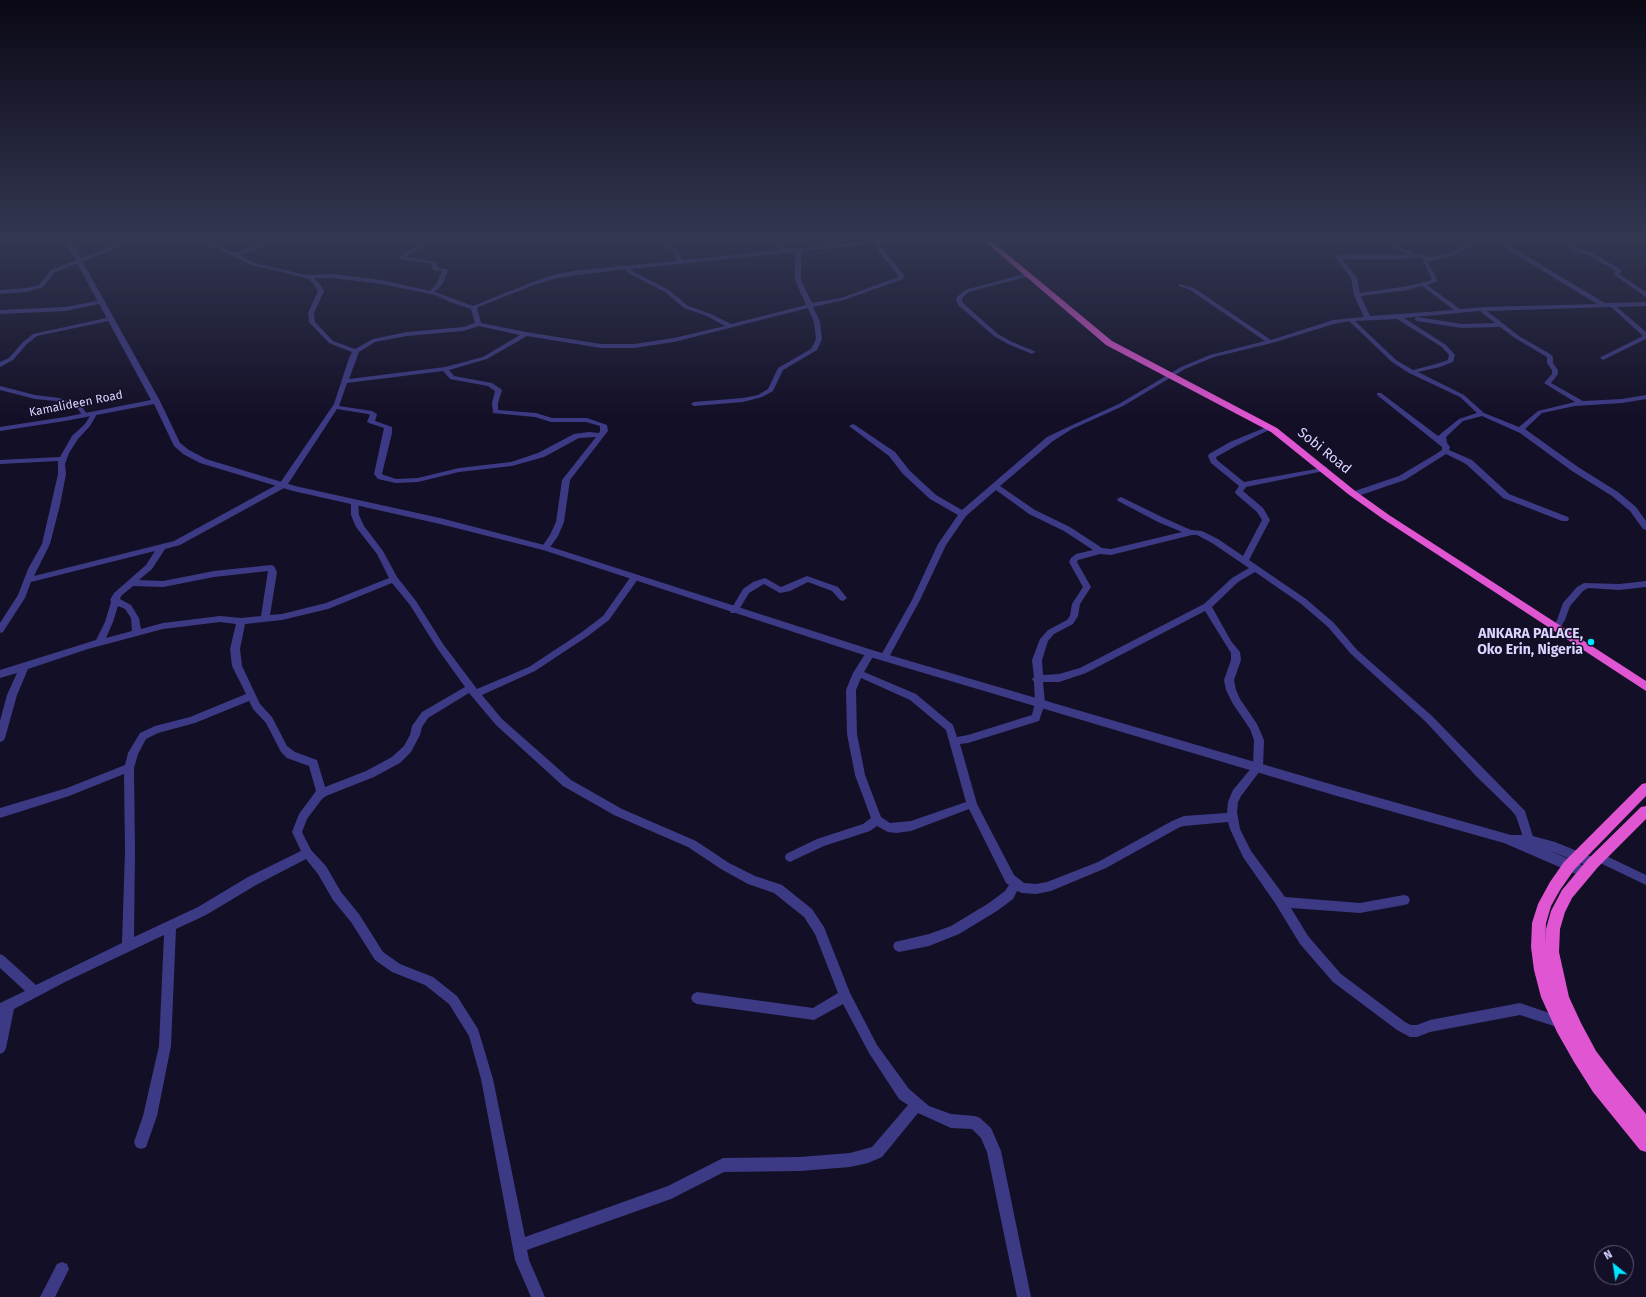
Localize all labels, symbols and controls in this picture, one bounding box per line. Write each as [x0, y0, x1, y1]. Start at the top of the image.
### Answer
street label: Kamalideen Road [28, 388, 124, 420]
street label: Sobi Road [1294, 424, 1354, 478]
place label: ANKARA PALACE, Oko Erin, Nigeria [1477, 626, 1583, 658]
marker: ANKARA PALACE, Oko Erin, Nigeria [1586, 637, 1596, 647]
north arrow [1594, 1245, 1634, 1285]
text: N [1602, 1248, 1615, 1262]

